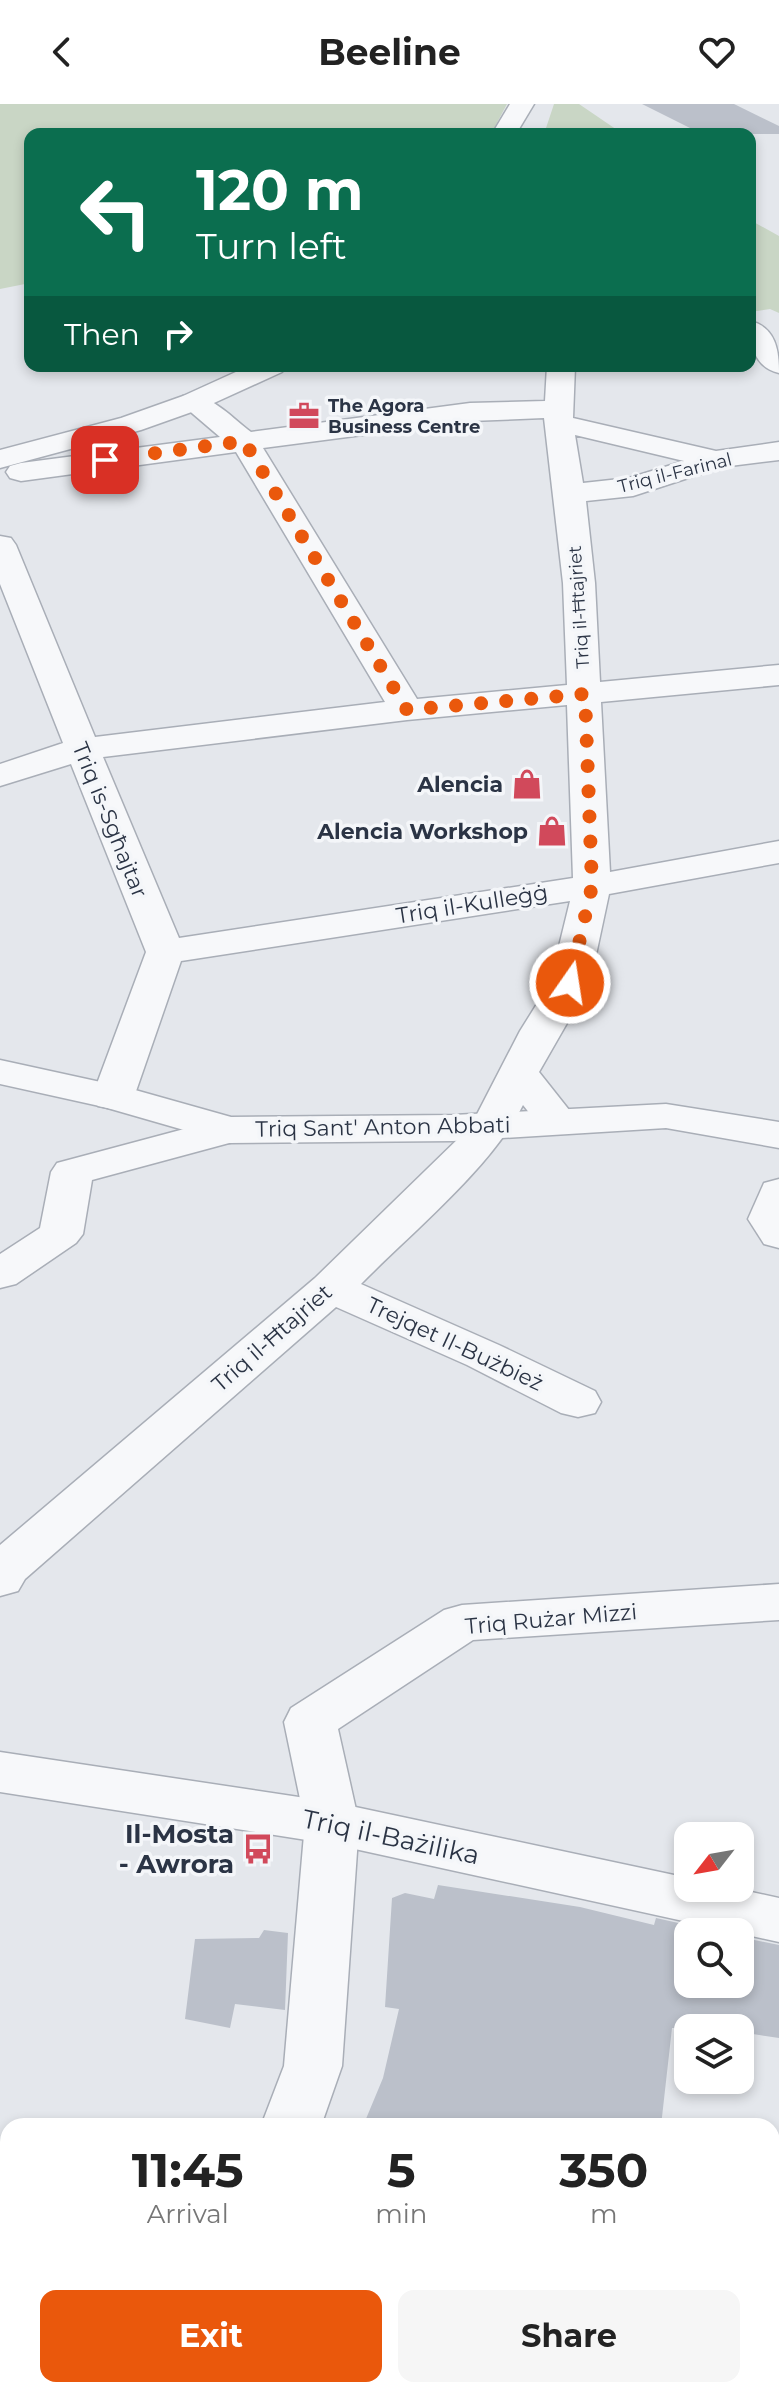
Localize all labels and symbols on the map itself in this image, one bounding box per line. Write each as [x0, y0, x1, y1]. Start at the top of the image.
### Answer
place label: The Agora Business Centre [328, 395, 480, 438]
office icon: The Agora Business Centre [287, 399, 321, 433]
pin [71, 426, 139, 494]
street label: Triq il-Farinal [616, 448, 734, 498]
street label: Triq il-Ħtajriet [564, 545, 594, 669]
street label: Triq is-Sgħajtar [67, 738, 153, 902]
shop icon: Alencia [510, 767, 544, 801]
place label: Alencia [416, 771, 503, 798]
shop icon: Alencia Workshop [535, 814, 569, 848]
place label: Alencia Workshop [316, 818, 528, 845]
street label: Triq il-Kulleġġ [394, 879, 550, 929]
position arrow [528, 941, 612, 1025]
street label: Triq Sant' Anton Abbati [255, 1111, 511, 1143]
street label: Triq il-Ħtajriet [206, 1278, 338, 1397]
street label: Trejqet Il-Bużbież [362, 1291, 548, 1397]
street label: Triq Rużar Mizzi [464, 1598, 638, 1640]
street label: Triq il-Bażilika [300, 1803, 482, 1871]
place label: Il-Mosta - Awrora [119, 1818, 234, 1880]
north arrow [674, 1822, 754, 1902]
bus stop icon: Il-Mosta - Awrora [241, 1832, 275, 1866]

